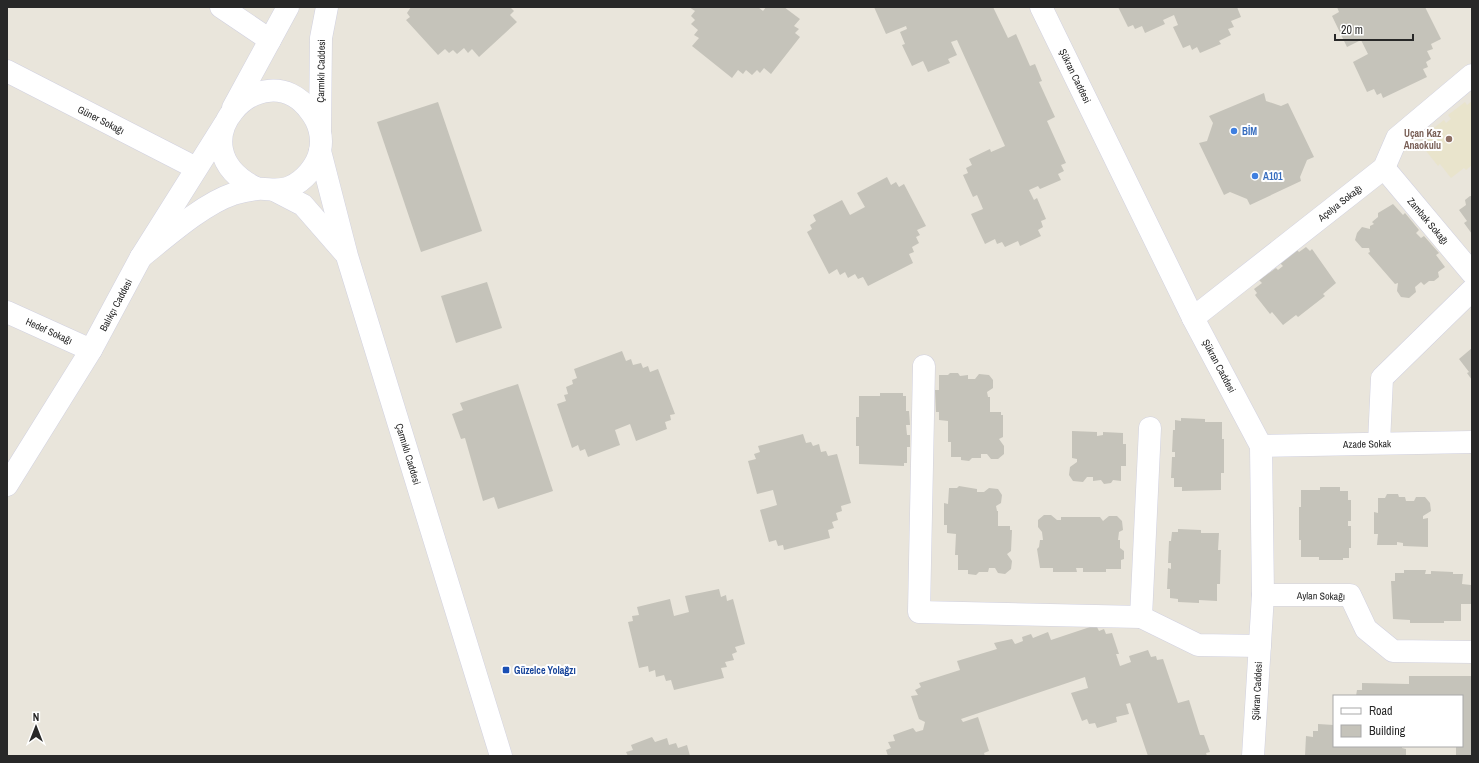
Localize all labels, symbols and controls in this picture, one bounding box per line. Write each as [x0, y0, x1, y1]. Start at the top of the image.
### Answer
scale bar [1335, 16, 1413, 42]
text: 20 m [1341, 22, 1363, 38]
street label: Çarmıklı Caddesi [314, 39, 328, 103]
street label: Şükran Caddesi [1056, 47, 1094, 105]
street label: Güner Sokağı [76, 103, 126, 137]
place label: BİM [1242, 124, 1257, 138]
marker: BİM [1229, 126, 1239, 136]
place label: Uçan Kaz Anaokulu [1404, 127, 1441, 152]
marker: Uçan Kaz Anaokulu [1444, 134, 1454, 144]
place label: A101 [1263, 170, 1283, 183]
marker: A101 [1250, 171, 1260, 181]
street label: Açelya Sokağı [1315, 182, 1365, 225]
street label: Zambak Sokağı [1405, 195, 1451, 247]
street label: Balıkçı Caddesi [97, 277, 135, 333]
street label: Hedef Sokağı [24, 315, 74, 347]
street label: Şükran Caddesi [1199, 337, 1239, 395]
street label: Çarmıklı Caddesi [393, 422, 423, 486]
street label: Azade Sokak [1342, 437, 1392, 451]
street label: Aylan Sokağı [1296, 589, 1345, 603]
street label: Şükran Caddesi [1249, 661, 1265, 721]
place label: Güzelce Yolağzı [514, 664, 576, 677]
marker: Güzelce Yolağzı [501, 665, 511, 675]
legend [1333, 695, 1463, 747]
text: Road [1369, 703, 1393, 719]
north arrow [16, 707, 56, 747]
text: N [33, 710, 39, 724]
text: Building [1369, 723, 1406, 739]

